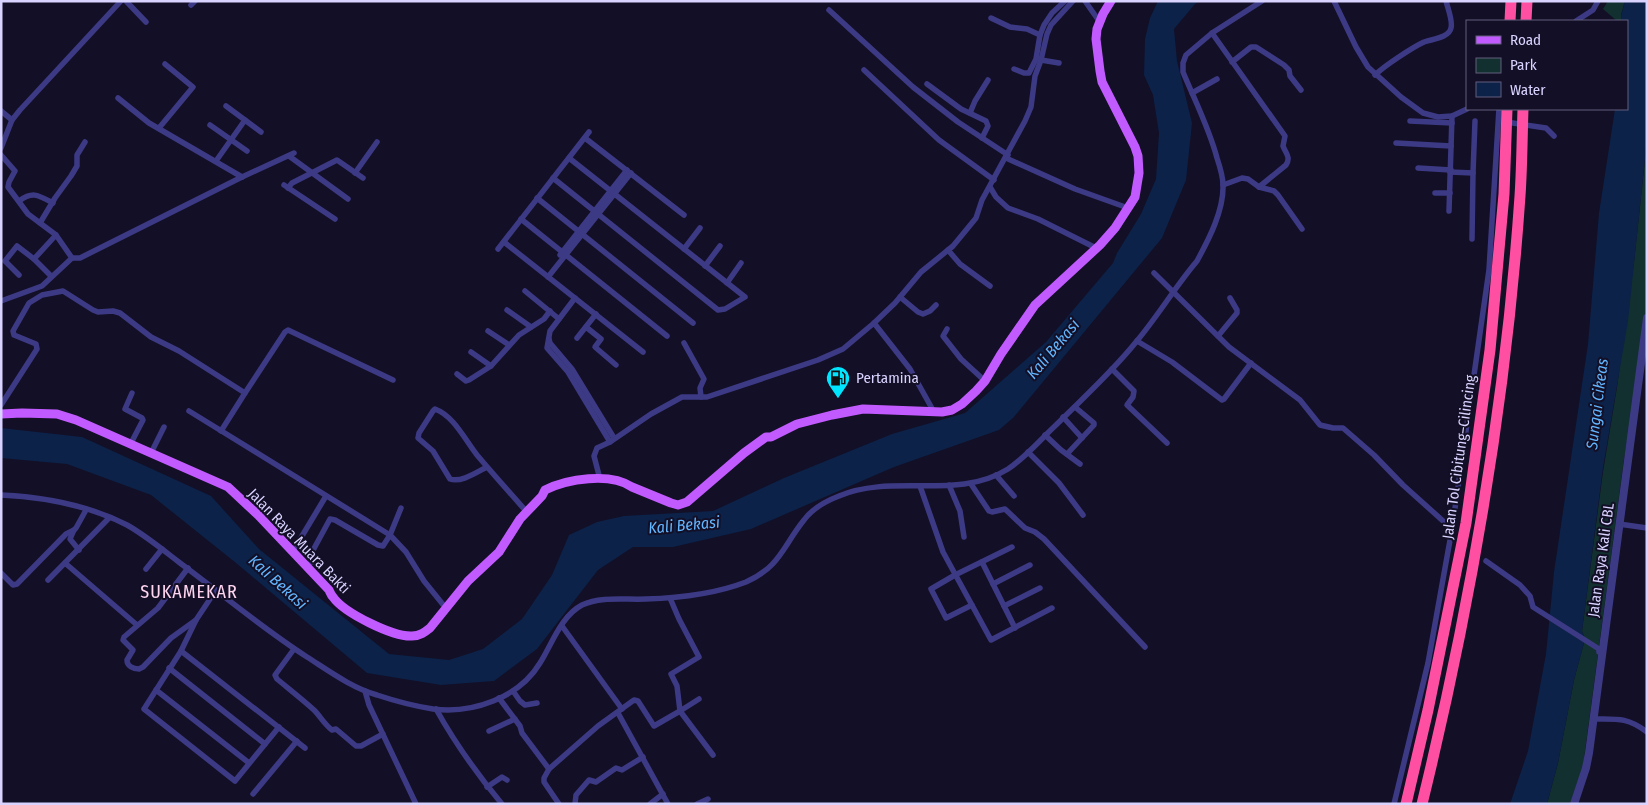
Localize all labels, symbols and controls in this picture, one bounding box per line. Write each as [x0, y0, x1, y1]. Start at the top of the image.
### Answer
legend [1466, 20, 1628, 110]
text: Road [1510, 31, 1541, 49]
text: Park [1510, 56, 1537, 74]
text: Water [1510, 81, 1546, 99]
water label: Kali Bekasi [1023, 315, 1083, 383]
water label: Sungai Cikeas [1582, 357, 1612, 452]
fuel station icon: Pertamina [825, 365, 851, 399]
place label: Pertamina [856, 369, 919, 387]
street label: Jalan Tol Cibitung–Cilincing [1439, 374, 1479, 540]
street label: Jalan Raya Muara Bakti [244, 485, 354, 597]
street label: Jalan Raya Kali CBL [1584, 501, 1618, 618]
water label: Kali Bekasi [647, 512, 721, 538]
water label: Kali Bekasi [245, 551, 311, 613]
district label: SUKAMEKAR [140, 581, 238, 603]

